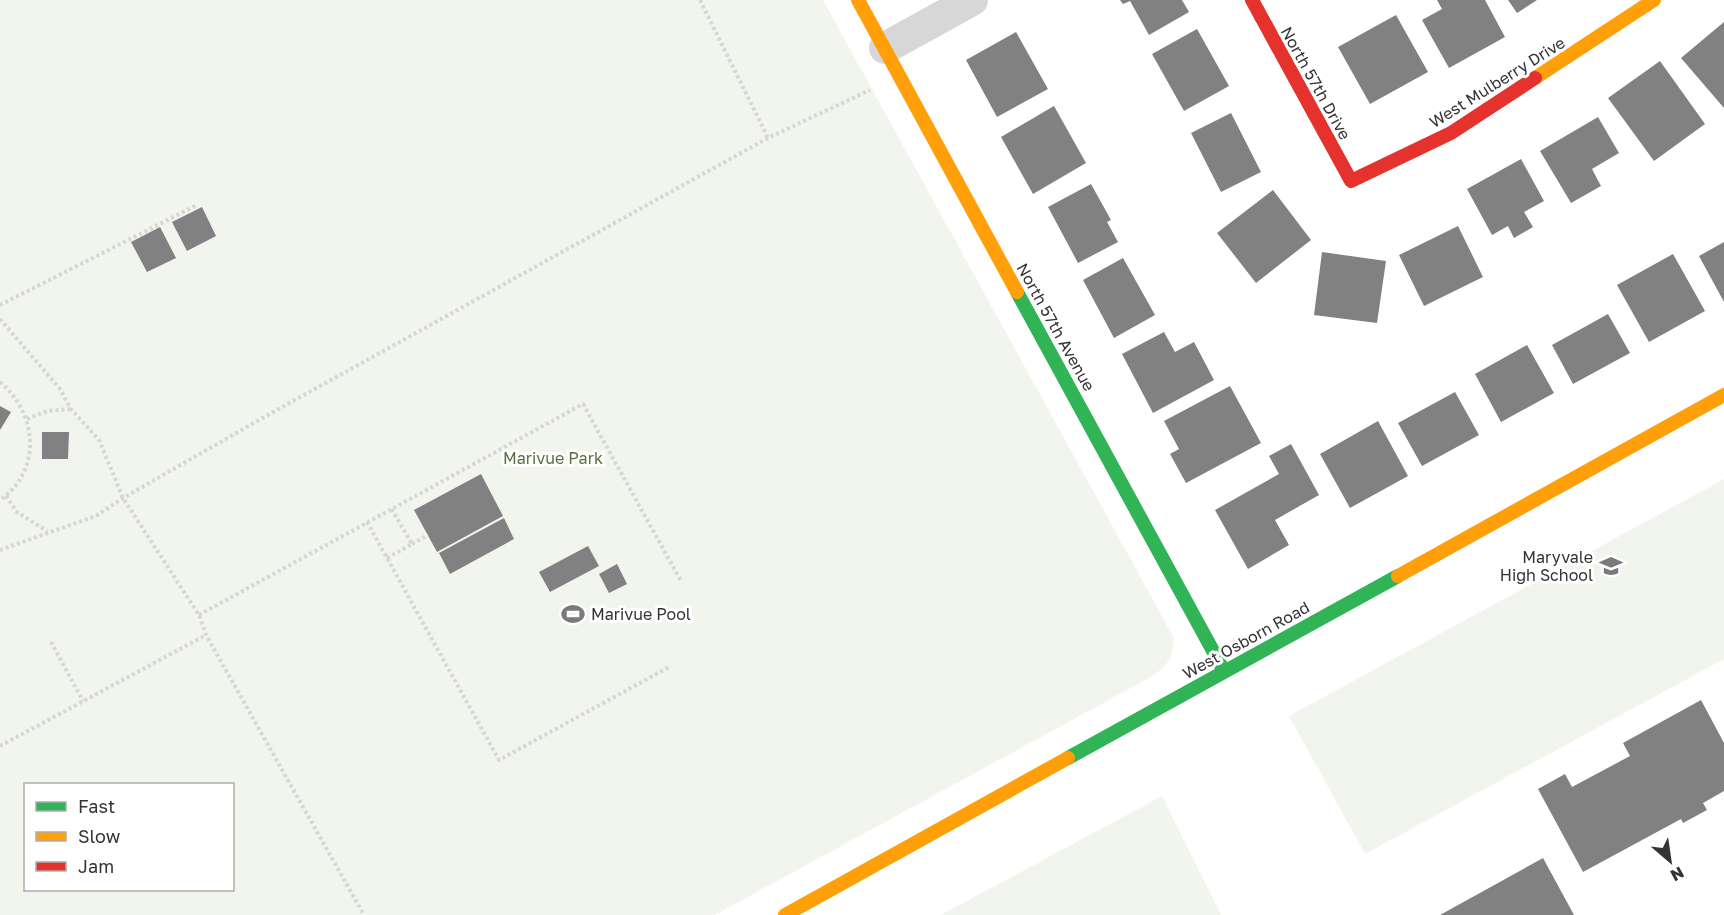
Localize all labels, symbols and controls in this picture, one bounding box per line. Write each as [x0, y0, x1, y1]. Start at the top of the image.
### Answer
street label: North 57th Drive [1277, 23, 1355, 143]
street label: West Mulberry Drive [1425, 32, 1569, 132]
street label: North 57th Avenue [1013, 260, 1099, 394]
park label: Marivue Park [503, 448, 603, 468]
place label: Maryvale High School [1500, 547, 1593, 585]
school or university icon: Maryvale High School [1598, 553, 1624, 579]
street label: West Osborn Road [1179, 597, 1313, 683]
sports icon: Marivue Pool [560, 601, 586, 627]
place label: Marivue Pool [591, 604, 691, 624]
legend [24, 783, 234, 891]
text: Fast [78, 795, 115, 817]
text: Slow [78, 825, 121, 847]
north arrow [1640, 831, 1700, 891]
text: Jam [78, 855, 114, 877]
text: N [1667, 862, 1687, 886]

